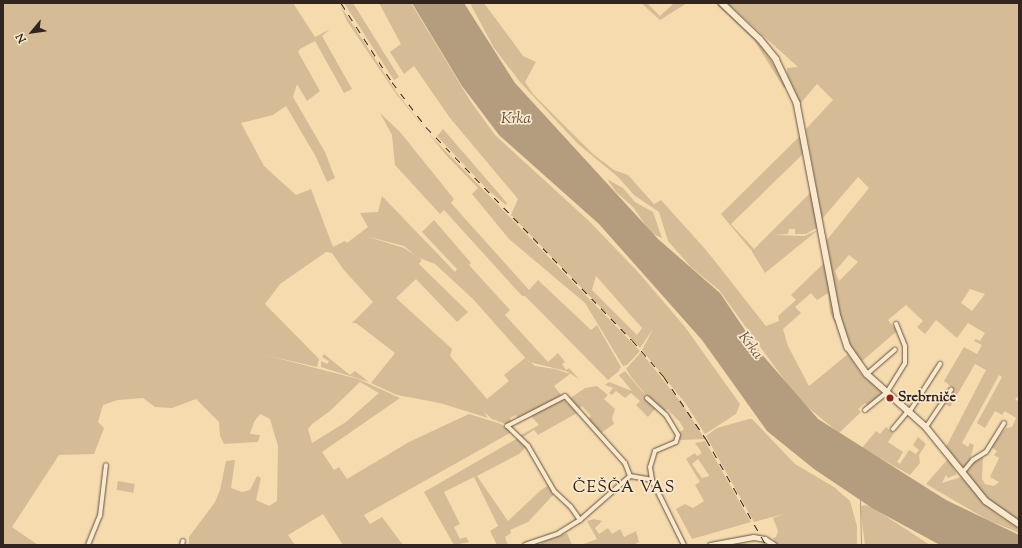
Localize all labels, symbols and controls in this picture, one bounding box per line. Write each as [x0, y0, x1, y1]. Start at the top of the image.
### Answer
north arrow [12, 12, 52, 52]
text: N [12, 30, 31, 46]
water label: Krka [501, 111, 531, 129]
water label: Krka [734, 329, 766, 363]
place label: Srebrniče [898, 390, 956, 406]
marker: Srebrniče [885, 393, 895, 403]
district label: ČEŠČA VAS [573, 479, 675, 499]

